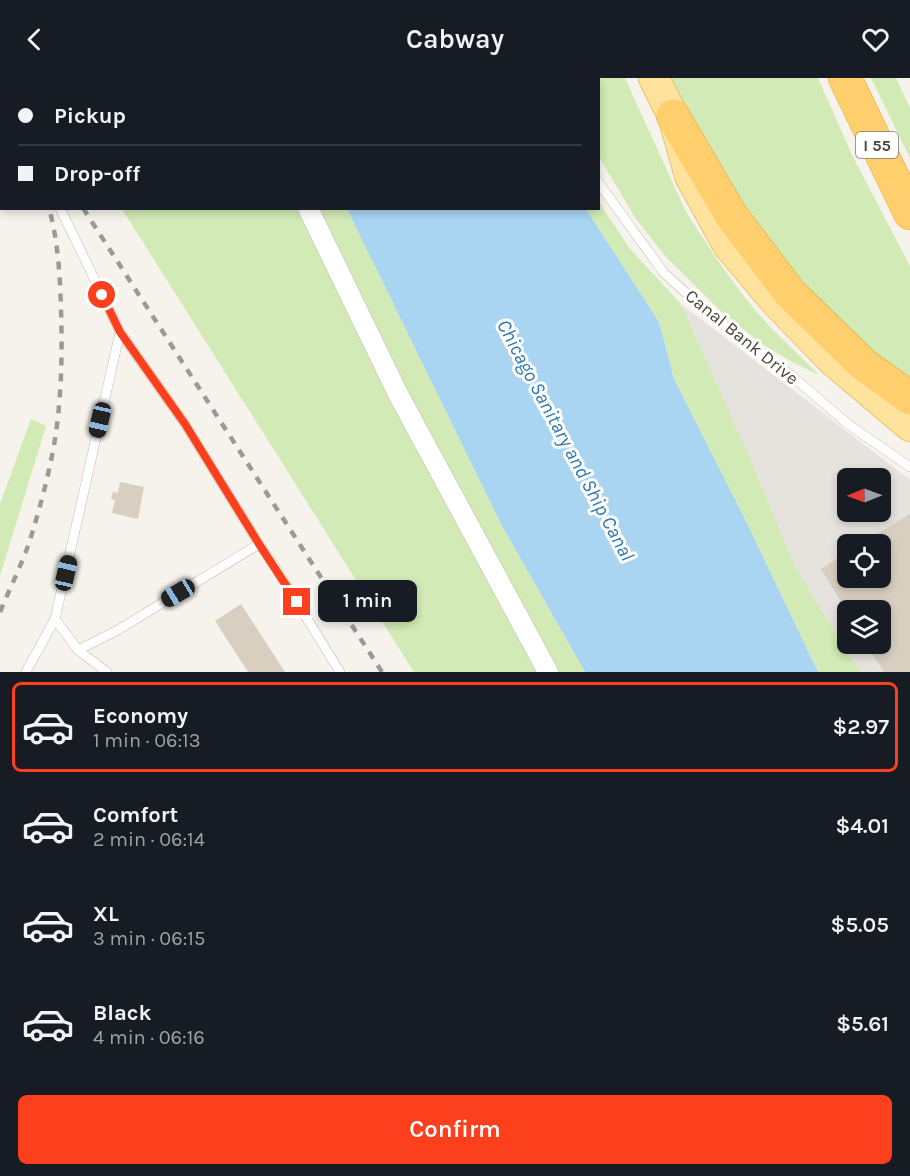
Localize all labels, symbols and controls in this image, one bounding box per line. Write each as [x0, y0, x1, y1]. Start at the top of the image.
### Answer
icon: back [18, 23, 51, 56]
text: Cabway [406, 23, 504, 55]
icon: heart [859, 23, 892, 56]
text: Pickup [54, 103, 126, 129]
road number: I 55 [856, 132, 898, 158]
text: Drop-off [54, 161, 140, 187]
route start [88, 281, 115, 308]
street label: Canal Bank Drive [681, 285, 803, 389]
water label: Chicago Sanitary and Ship Canal [492, 316, 639, 565]
car [87, 400, 113, 440]
north arrow [837, 468, 891, 522]
map controls [837, 468, 891, 654]
button: locate [837, 534, 891, 588]
car [53, 553, 79, 593]
car [158, 576, 198, 610]
callout: 1 min [318, 581, 417, 623]
route end [283, 588, 310, 615]
text: 1 min [343, 589, 392, 612]
button: layers [837, 600, 891, 654]
icon: car [21, 700, 75, 754]
text: Economy [93, 703, 188, 729]
text: $2.97 [833, 714, 889, 740]
text: 1 min · 06:13 [93, 729, 201, 752]
icon: car [21, 799, 75, 853]
text: Comfort [93, 802, 178, 828]
text: $4.01 [835, 813, 889, 839]
text: 2 min · 06:14 [93, 828, 205, 851]
icon: car [21, 898, 75, 952]
text: XL [93, 901, 119, 927]
text: $5.05 [831, 912, 889, 938]
text: 3 min · 06:15 [93, 927, 205, 950]
icon: car [21, 997, 75, 1051]
text: Black [93, 1000, 152, 1026]
text: $5.61 [836, 1011, 889, 1037]
text: 4 min · 06:16 [93, 1026, 205, 1049]
button: Confirm [18, 1095, 892, 1164]

